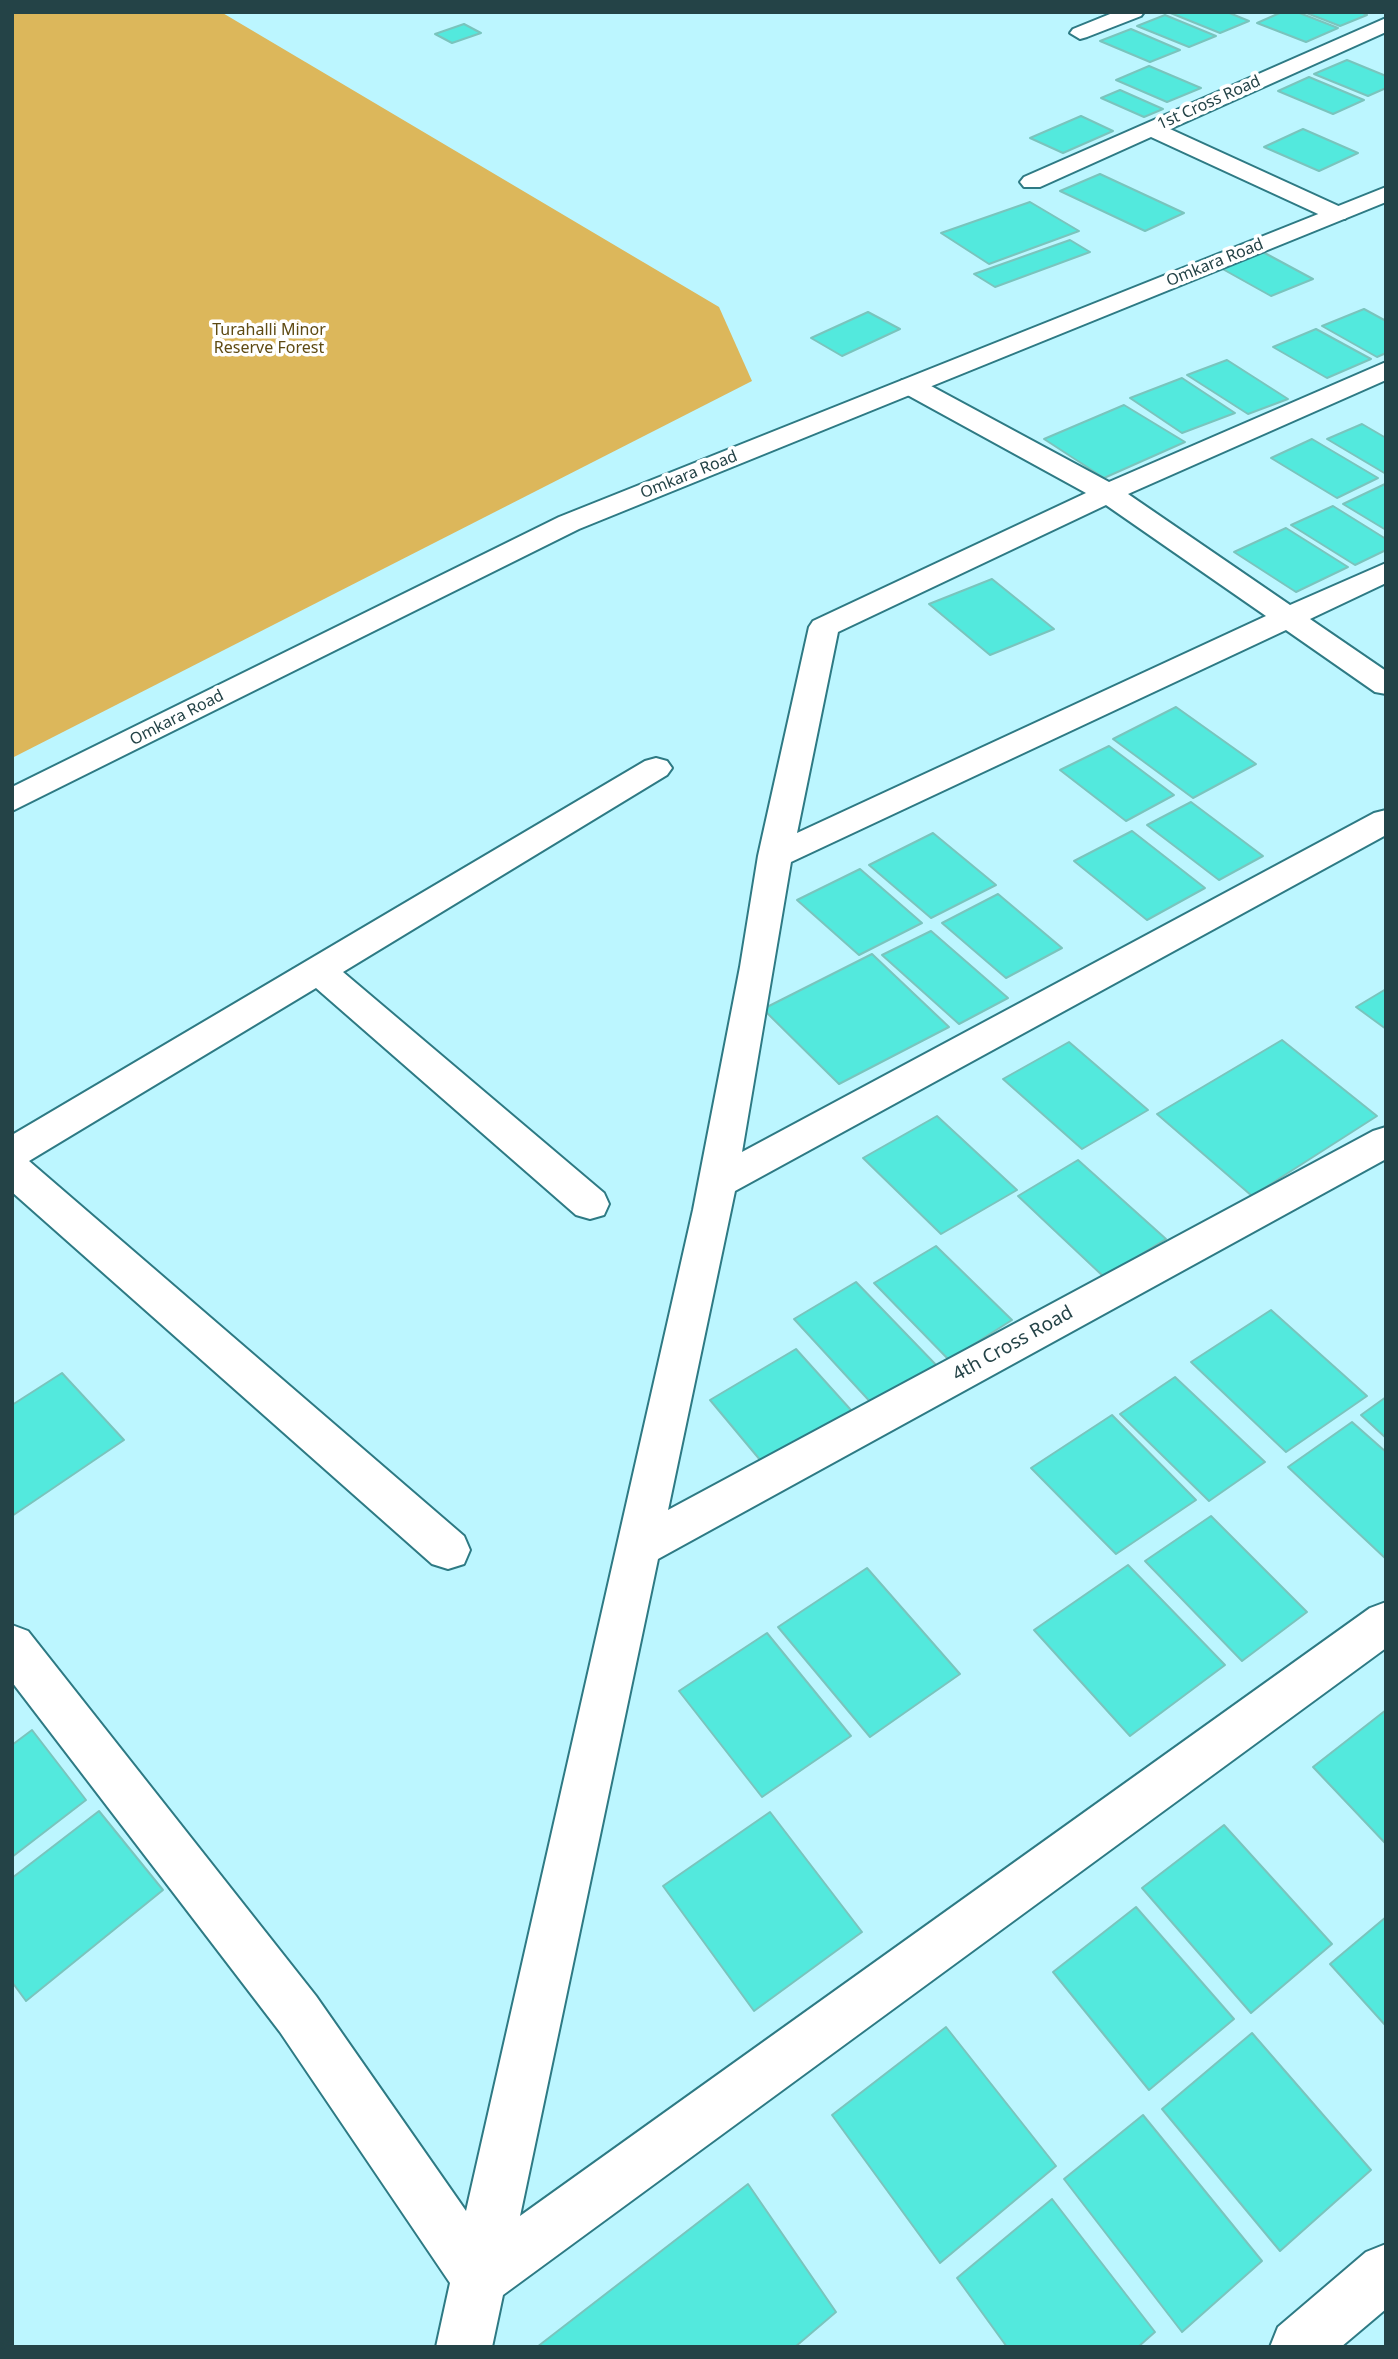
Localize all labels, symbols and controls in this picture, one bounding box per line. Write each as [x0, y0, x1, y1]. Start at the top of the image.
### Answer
street label: 1st Cross Road [1154, 72, 1264, 134]
street label: Omkara Road [1164, 235, 1266, 291]
park label: Turahalli Minor Reserve Forest [212, 320, 326, 358]
street label: Omkara Road [638, 447, 740, 503]
street label: Omkara Road [127, 686, 227, 750]
street label: 4th Cross Road [949, 1302, 1077, 1386]

